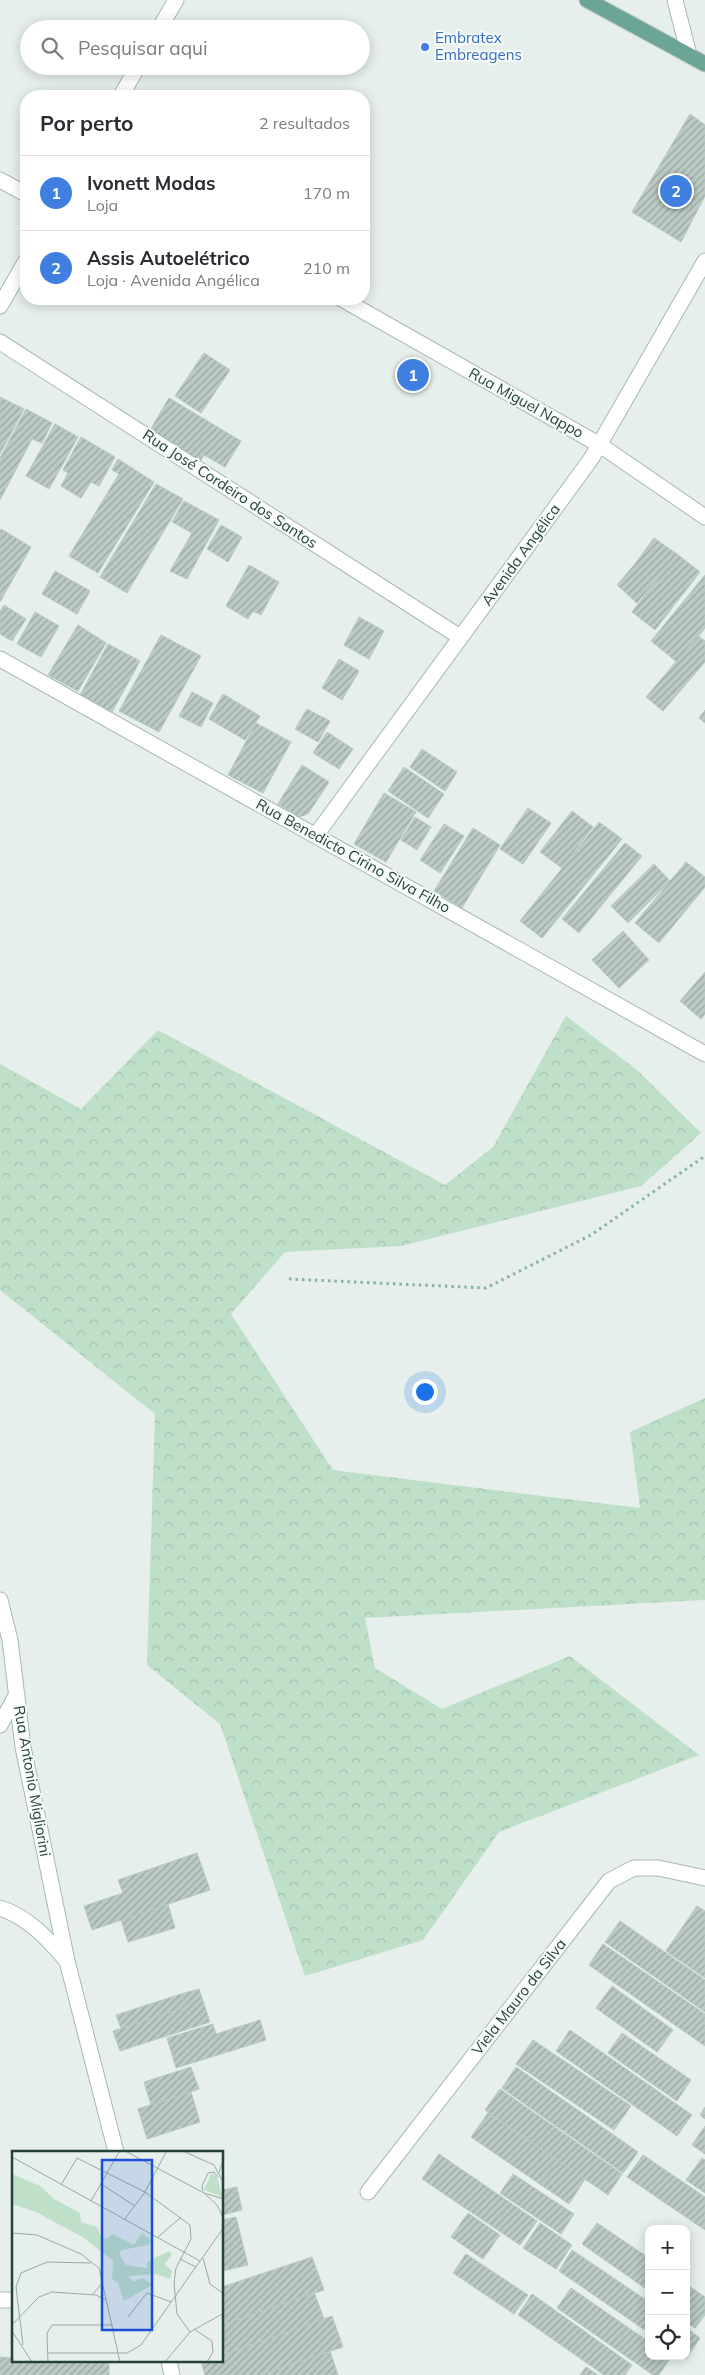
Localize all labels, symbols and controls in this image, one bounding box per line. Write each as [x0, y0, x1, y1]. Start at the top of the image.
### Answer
search box [20, 20, 370, 75]
place label: Embratex Embreagens [435, 28, 522, 64]
icon: search [38, 34, 66, 62]
text: Pesquisar aqui [78, 36, 208, 60]
marker: Embratex Embreagens [419, 41, 431, 53]
text: Por perto [40, 110, 134, 136]
text: 2 resultados [259, 113, 350, 133]
text: Ivonett Modas [87, 171, 216, 195]
pin: 2 [660, 172, 692, 210]
text: 1 [51, 183, 61, 203]
text: 170 m [303, 183, 350, 203]
text: Loja [87, 195, 118, 215]
text: Assis Autoelétrico [87, 246, 250, 270]
text: 2 [51, 258, 61, 278]
text: 210 m [303, 258, 350, 278]
text: Loja · Avenida Angélica [87, 270, 260, 290]
pin: 1 [397, 356, 429, 394]
street label: Rua Miguel Nappo [465, 363, 587, 442]
street label: Rua José Cordeiro dos Santos [139, 425, 321, 552]
street label: Avenida Angélica [477, 500, 564, 609]
street label: Rua Benedicto Cirino Silva Filho [253, 794, 454, 917]
your location [412, 1379, 438, 1405]
street label: Rua Antonio Migliorini [10, 1704, 55, 1858]
street label: Viela Mauro da Silva [467, 1935, 570, 2059]
inset map [12, 2151, 224, 2362]
map controls [645, 2225, 690, 2360]
button: + [645, 2225, 690, 2270]
button: − [645, 2270, 690, 2315]
button: locate [645, 2315, 690, 2360]

